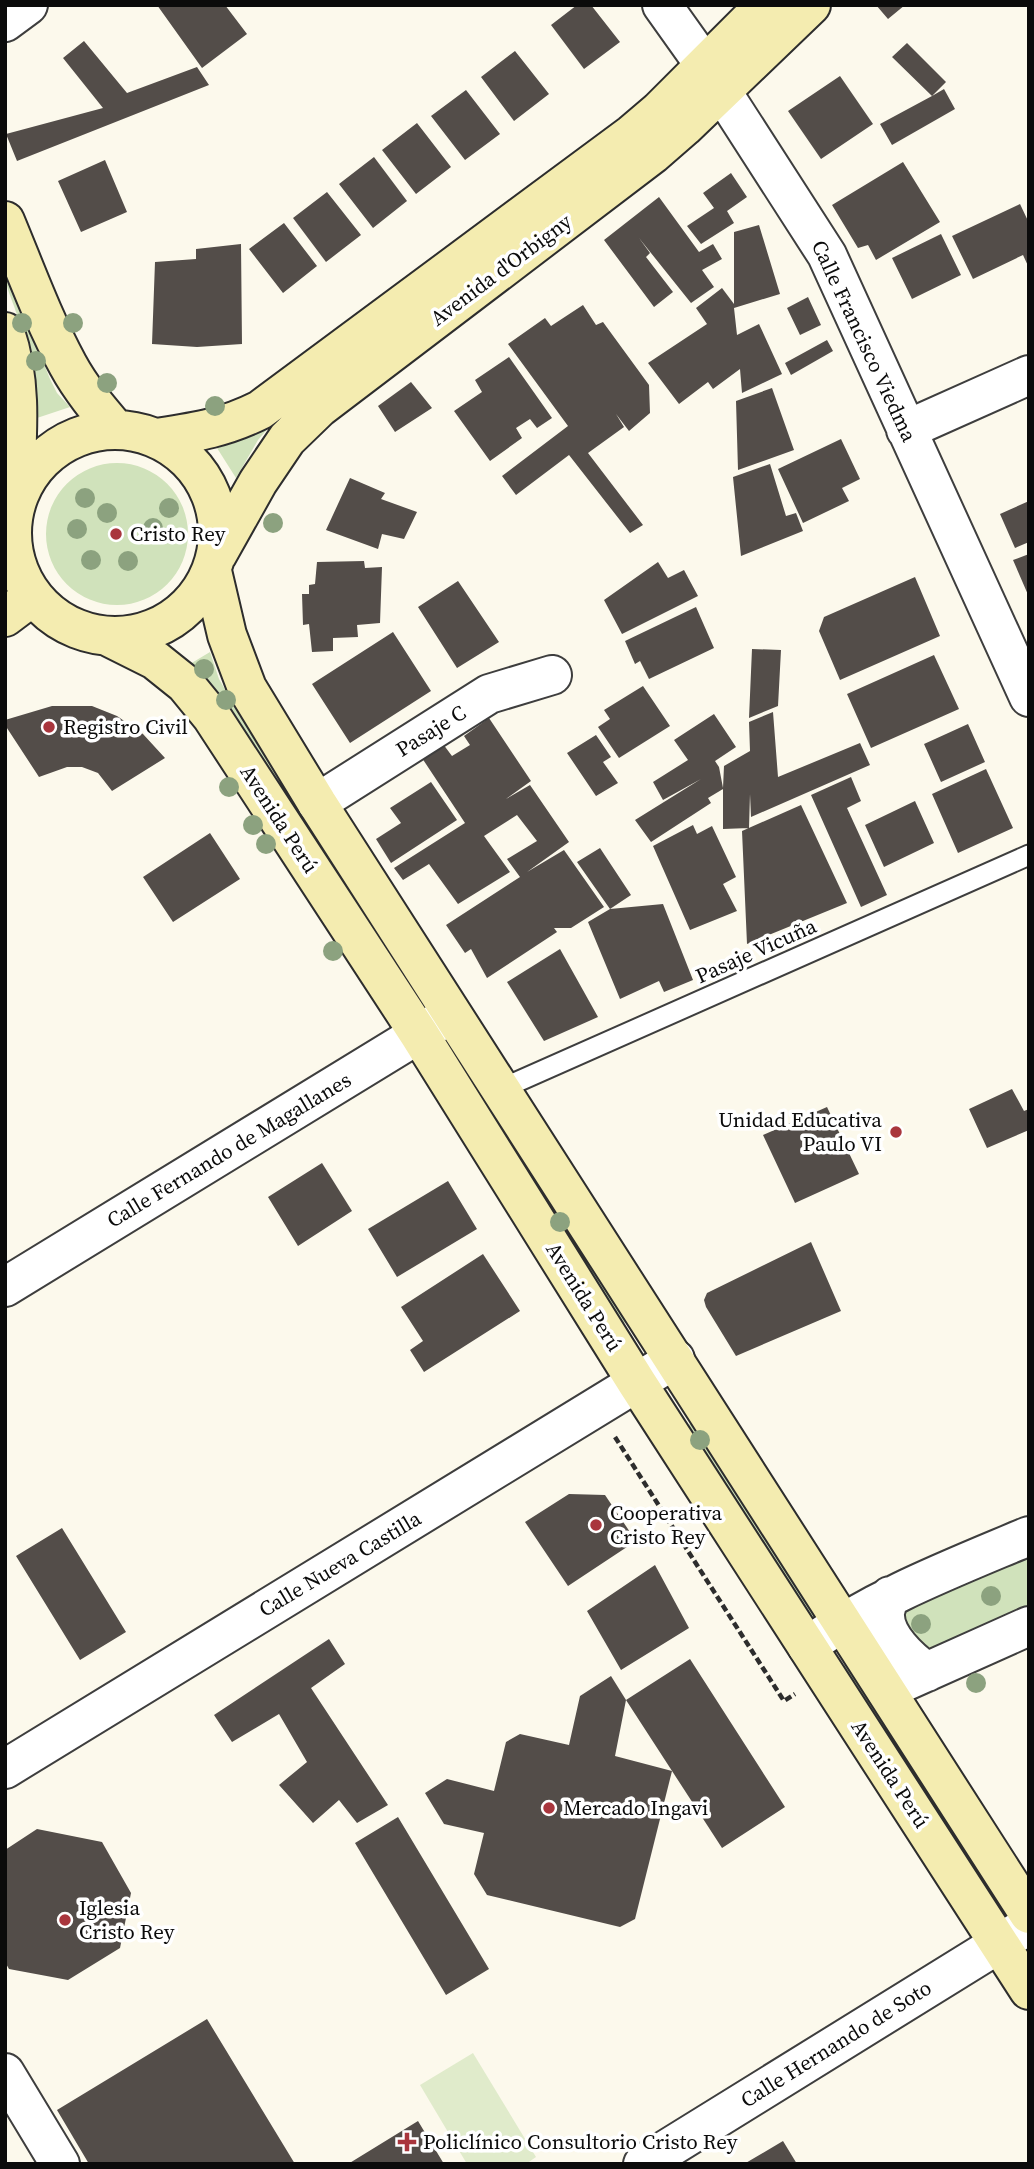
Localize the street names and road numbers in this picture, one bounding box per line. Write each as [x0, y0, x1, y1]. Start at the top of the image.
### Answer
street label: Avenida d'Orbigny [424, 207, 578, 332]
street label: Calle Francisco Viedma [805, 235, 924, 447]
street label: Pasaje C [390, 698, 471, 763]
street label: Avenida Perú [234, 759, 325, 878]
street label: Pasaje Vicuña [691, 911, 821, 990]
street label: Calle Fernando de Magallanes [101, 1065, 356, 1234]
street label: Avenida Perú [539, 1237, 629, 1357]
street label: Calle Nueva Castilla [253, 1503, 427, 1624]
street label: Avenida Perú [845, 1714, 936, 1833]
street label: Calle Hernando de Soto [735, 1973, 937, 2114]

